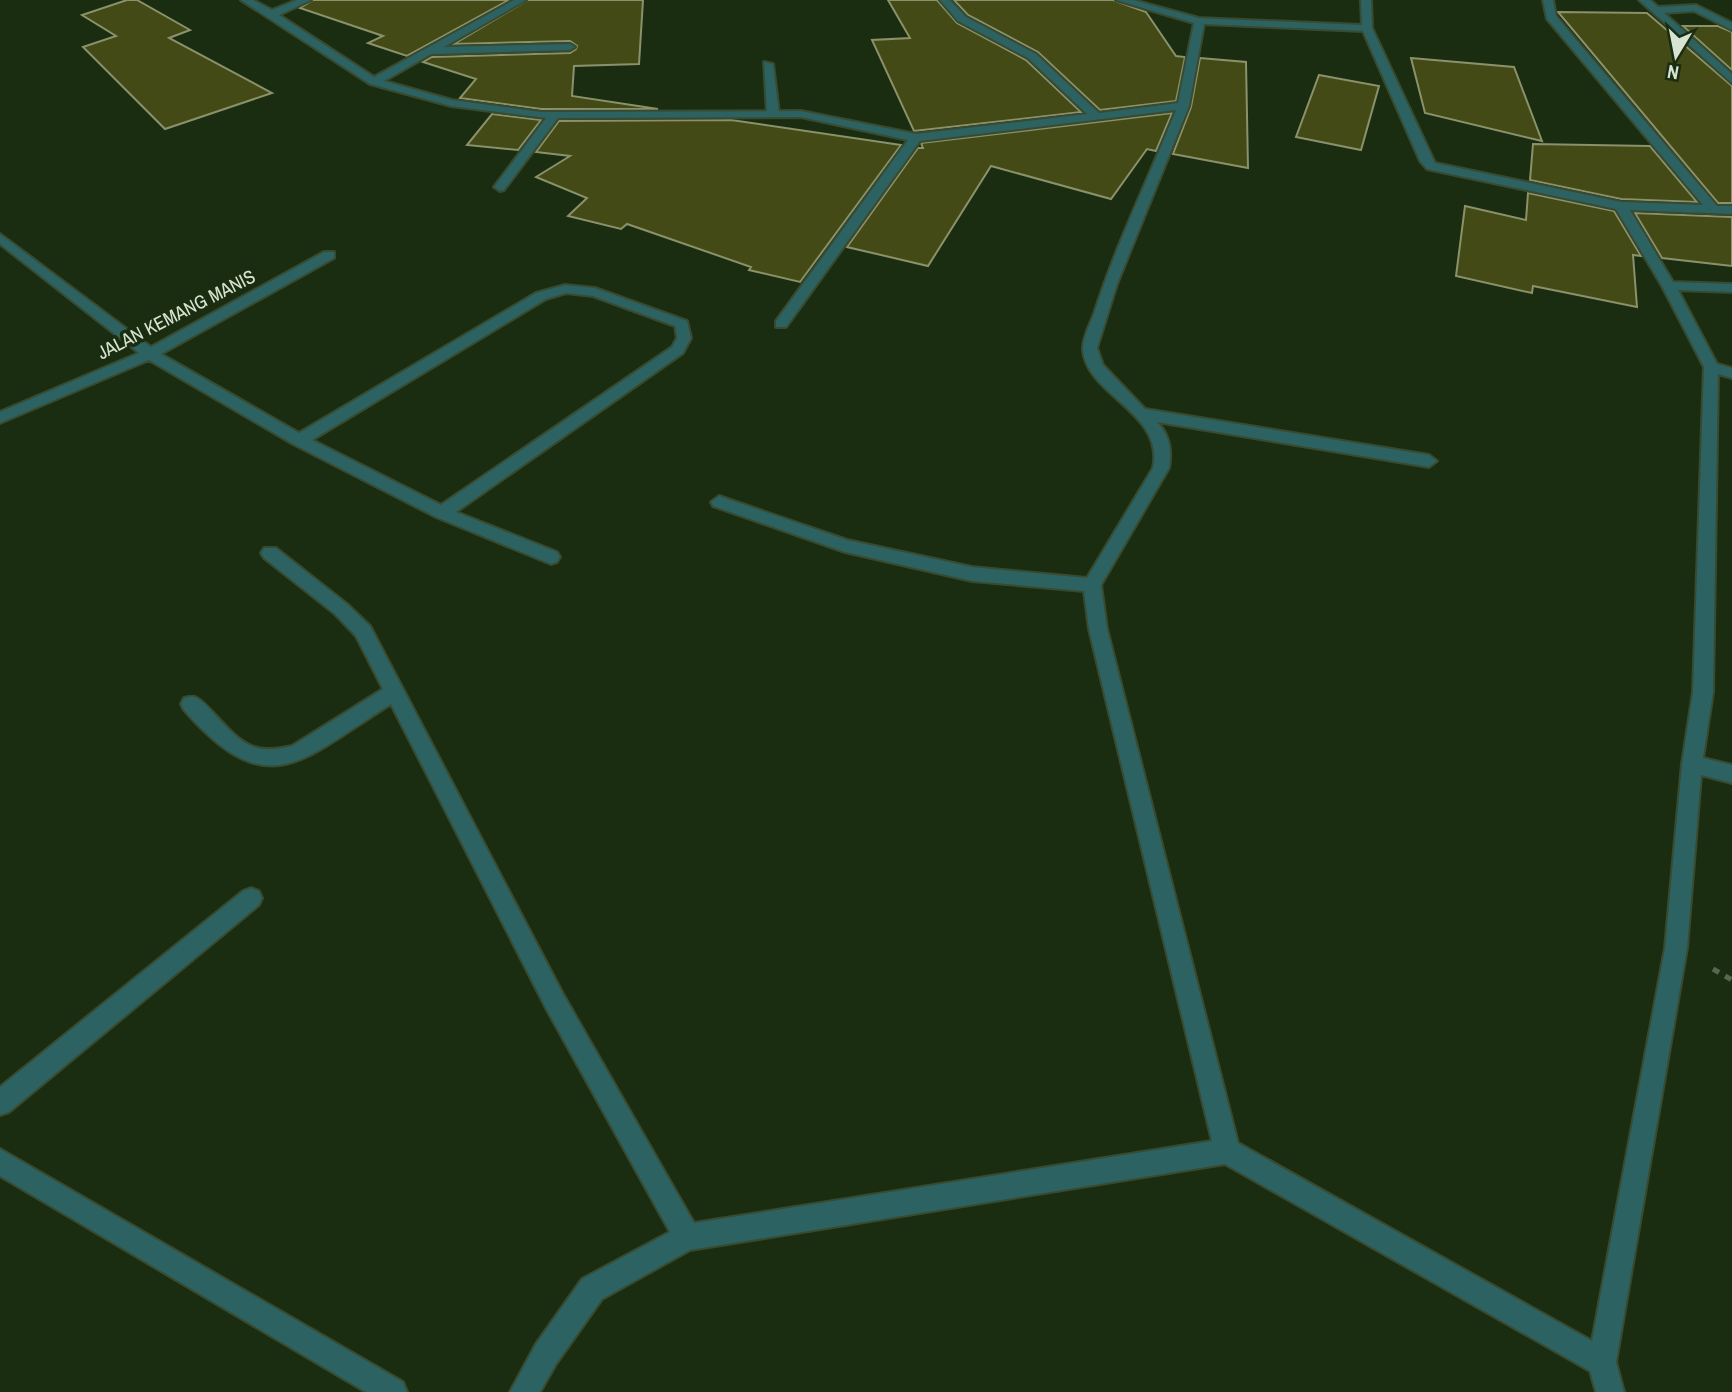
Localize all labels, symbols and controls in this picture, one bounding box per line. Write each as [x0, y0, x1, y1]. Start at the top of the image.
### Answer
north arrow [1641, 21, 1711, 91]
text: N [1665, 59, 1681, 87]
street label: JALAN KEMANG MANIS [93, 263, 259, 365]

